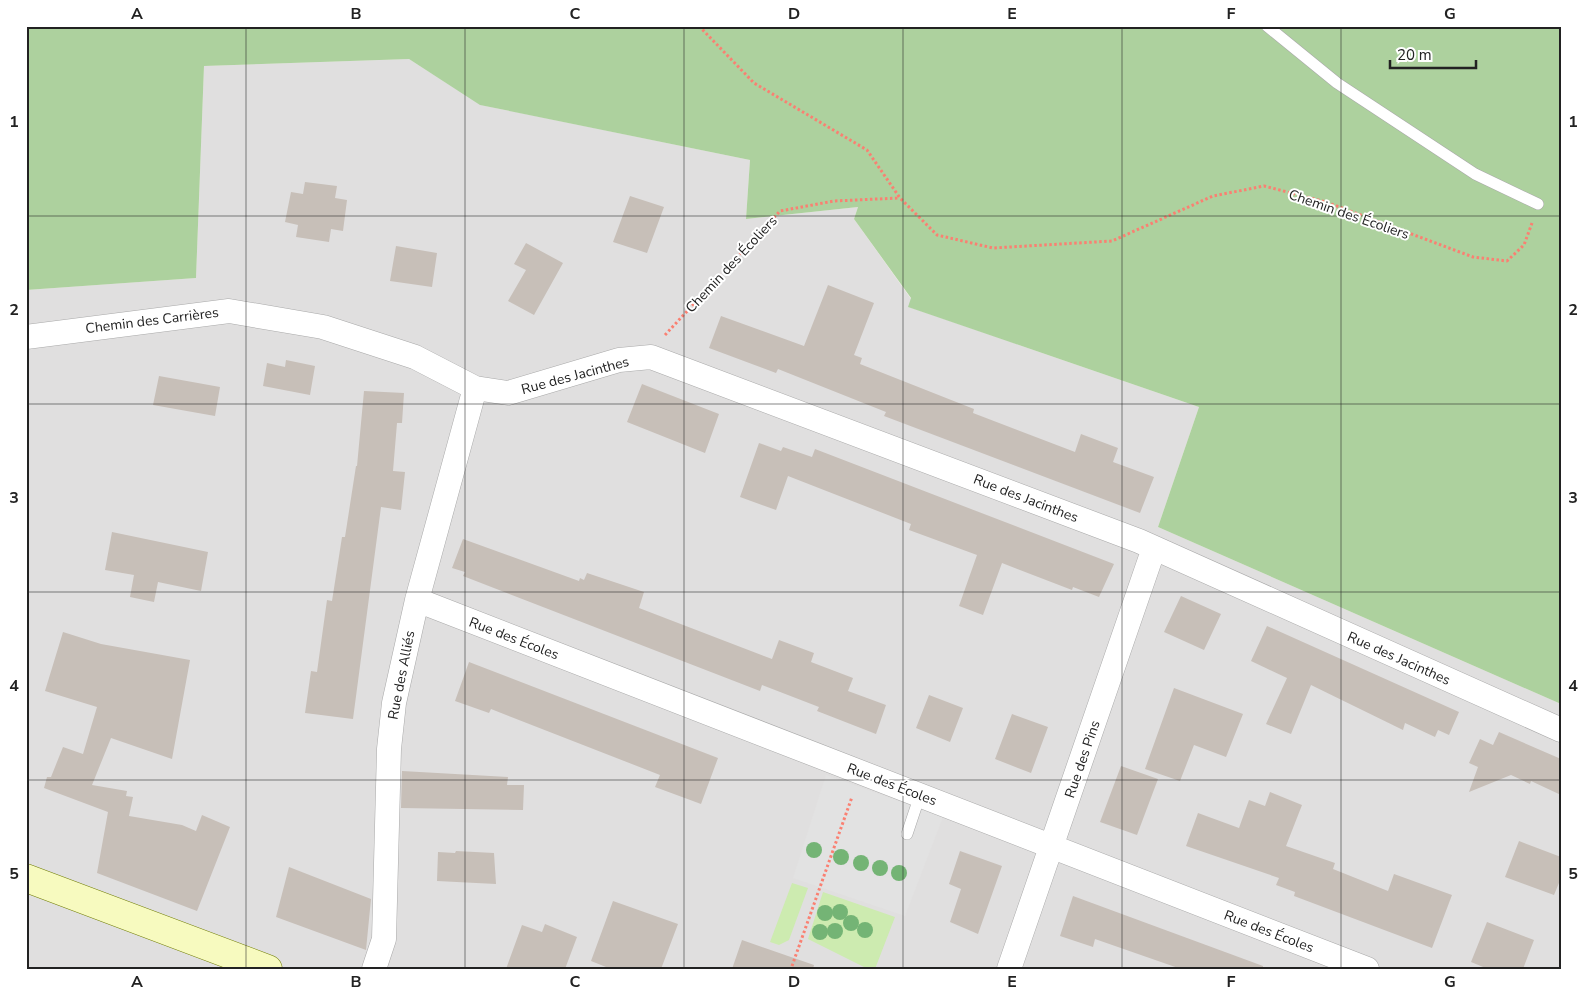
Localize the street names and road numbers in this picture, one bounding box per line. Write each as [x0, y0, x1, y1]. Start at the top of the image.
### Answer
street label: Chemin des Écoliers [1286, 185, 1412, 244]
street label: Chemin des Écoliers [681, 211, 782, 317]
street label: Chemin des Carrières [84, 303, 220, 338]
street label: Rue des Jacinthes [519, 352, 631, 399]
street label: Rue des Jacinthes [971, 470, 1081, 527]
street label: Rue des Écoles [466, 613, 562, 664]
street label: Rue des Jacinthes [1344, 627, 1454, 690]
street label: Rue des Alliés [384, 629, 419, 721]
street label: Rue des Pins [1060, 718, 1105, 801]
street label: Rue des Écoles [844, 759, 940, 810]
street label: Rue des Écoles [1221, 906, 1317, 957]

